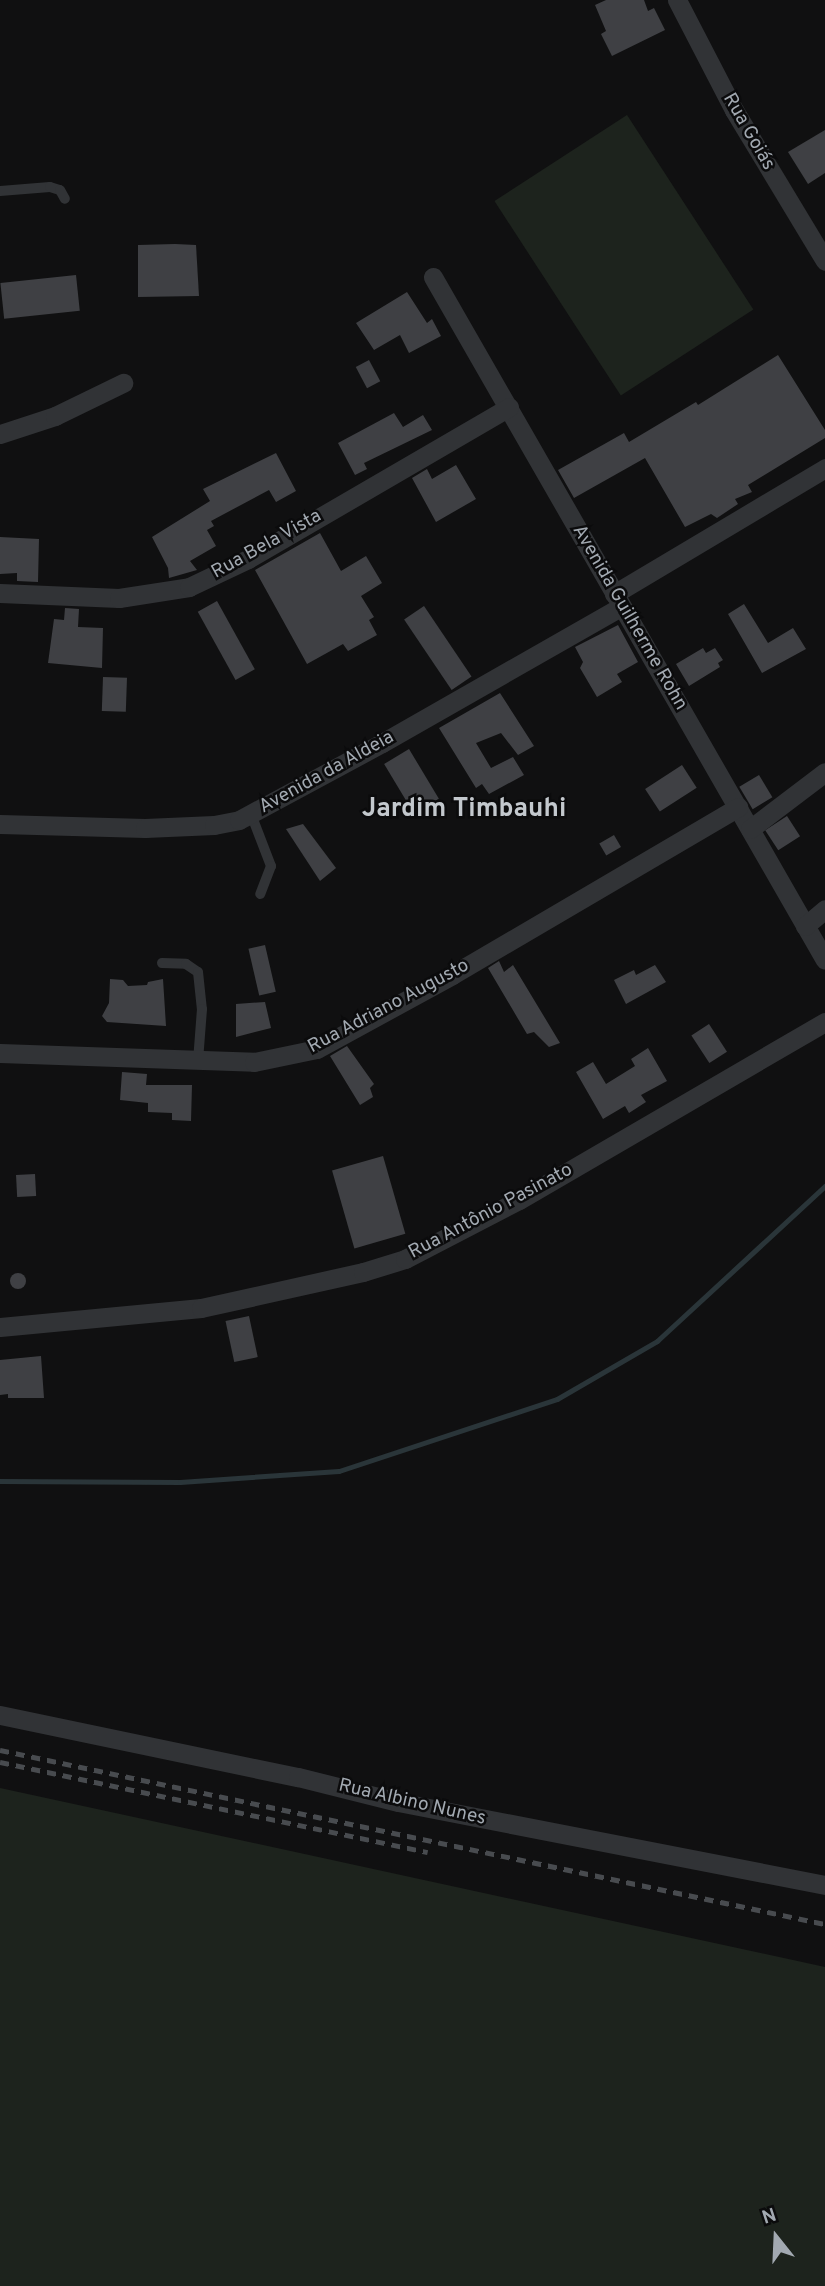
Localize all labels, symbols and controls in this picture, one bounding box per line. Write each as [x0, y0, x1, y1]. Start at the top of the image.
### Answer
street label: Rua Goiás [717, 89, 779, 175]
street label: Rua Bela Vista [208, 505, 326, 585]
street label: Avenida Guilherme Rohn [567, 521, 691, 715]
street label: Avenida da Aldeia [255, 726, 399, 820]
district label: Jardim Timbauhi [362, 794, 566, 826]
street label: Rua Adriano Augusto [304, 955, 474, 1059]
street label: Rua Antônio Pasinato [405, 1159, 577, 1265]
street label: Rua Albino Nunes [336, 1775, 488, 1831]
north arrow [741, 2202, 811, 2272]
text: N [759, 2204, 780, 2231]

